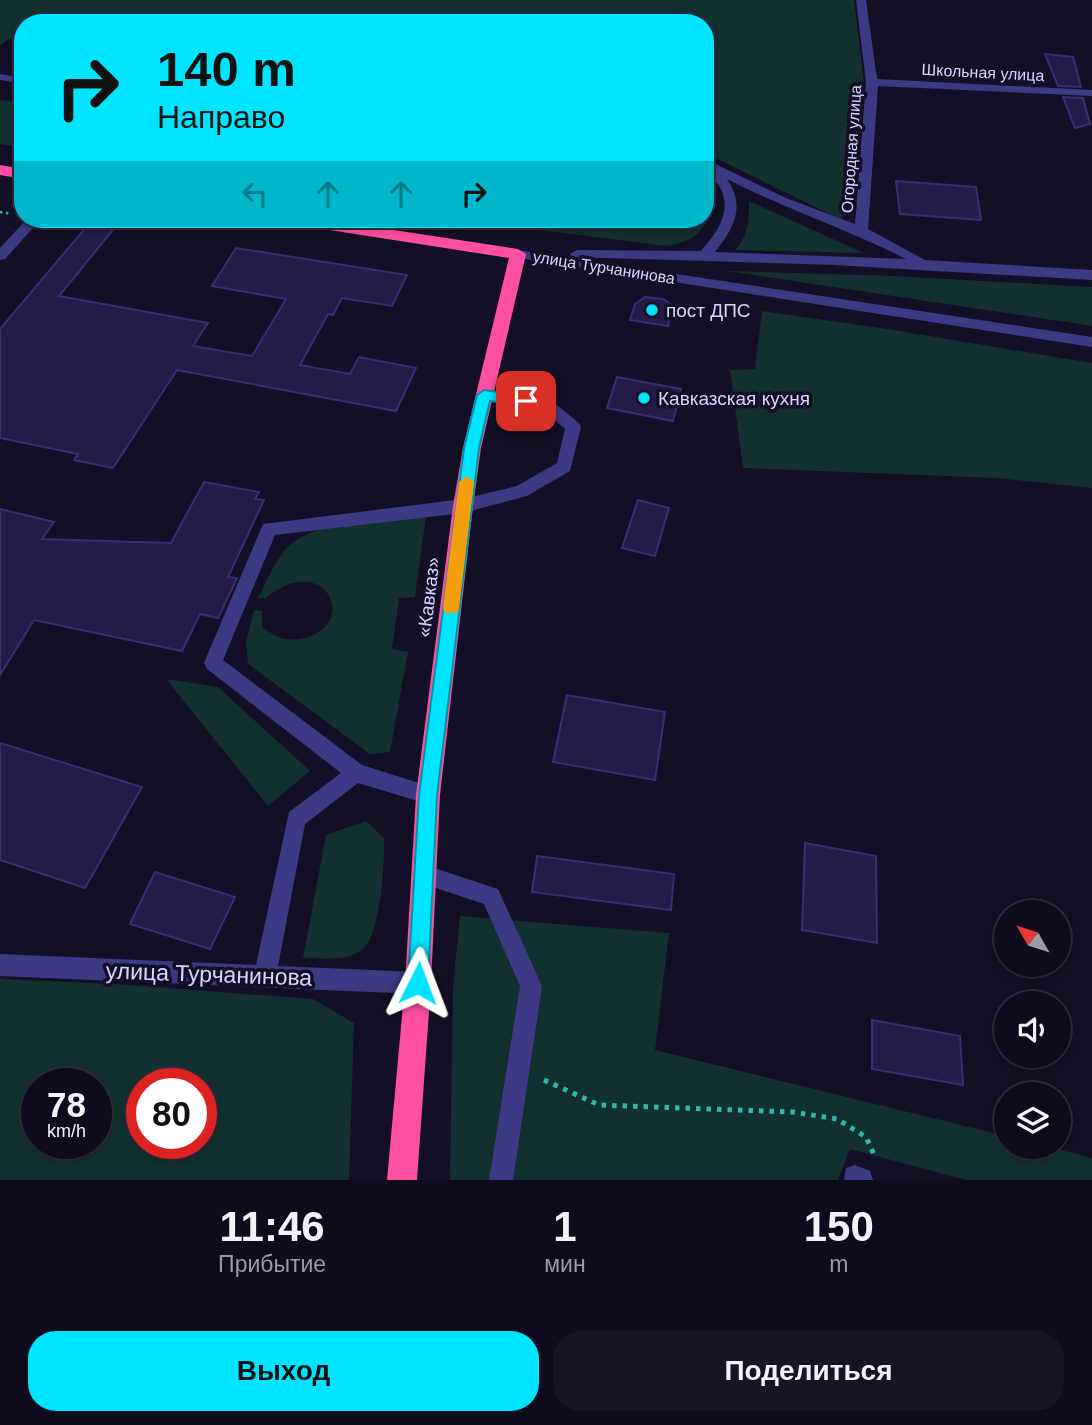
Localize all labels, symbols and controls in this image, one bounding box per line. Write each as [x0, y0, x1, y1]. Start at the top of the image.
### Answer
icon: right [42, 42, 133, 133]
text: 140 m [157, 42, 296, 96]
street label: Школьная улица [921, 61, 1045, 84]
street label: Огородная улица [839, 84, 864, 214]
text: Направо [157, 99, 285, 135]
icon: left [236, 175, 274, 213]
icon: ahead [309, 175, 347, 213]
icon: ahead [382, 175, 420, 213]
icon: right [455, 175, 493, 213]
street label: улица Турчанинова [532, 248, 676, 287]
place label: пост ДПС [666, 300, 751, 321]
marker: пост ДПС [644, 302, 660, 318]
pin [496, 371, 556, 431]
icon: arrive [507, 382, 545, 420]
place label: Кавказская кухня [658, 388, 810, 409]
marker: Кавказская кухня [636, 390, 652, 406]
street label: «Кавказ» [413, 556, 444, 638]
north arrow [994, 900, 1071, 976]
map controls [994, 900, 1071, 1159]
position arrow [381, 946, 455, 1020]
street label: улица Турчанинова [105, 957, 313, 991]
button: sound [994, 991, 1071, 1068]
speed limit sign: 80 [126, 1068, 217, 1159]
button: layers [994, 1082, 1071, 1159]
text: 78 [47, 1085, 86, 1124]
text: km/h [47, 1121, 86, 1141]
text: 11:46 [220, 1203, 325, 1250]
text: 1 [553, 1203, 577, 1250]
text: 150 [804, 1203, 874, 1250]
text: Прибытие [218, 1251, 326, 1277]
text: мин [544, 1251, 586, 1277]
text: m [829, 1251, 848, 1277]
button: Выход [28, 1331, 539, 1411]
button: Поделиться [553, 1331, 1064, 1411]

